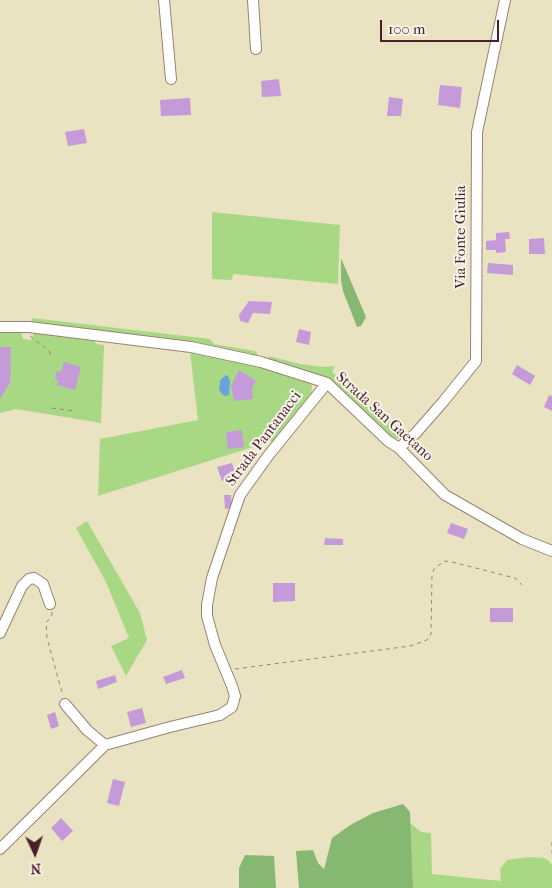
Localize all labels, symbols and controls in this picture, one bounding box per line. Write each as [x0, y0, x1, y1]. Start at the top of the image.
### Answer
scale bar [382, 10, 501, 42]
text: 100 m [388, 20, 426, 38]
street label: Via Fonte Giulia [452, 185, 470, 289]
street label: Strada San Gaetano [332, 369, 436, 465]
street label: Strada Pantanacci [222, 388, 306, 490]
north arrow [10, 828, 60, 878]
text: N [30, 860, 42, 877]

